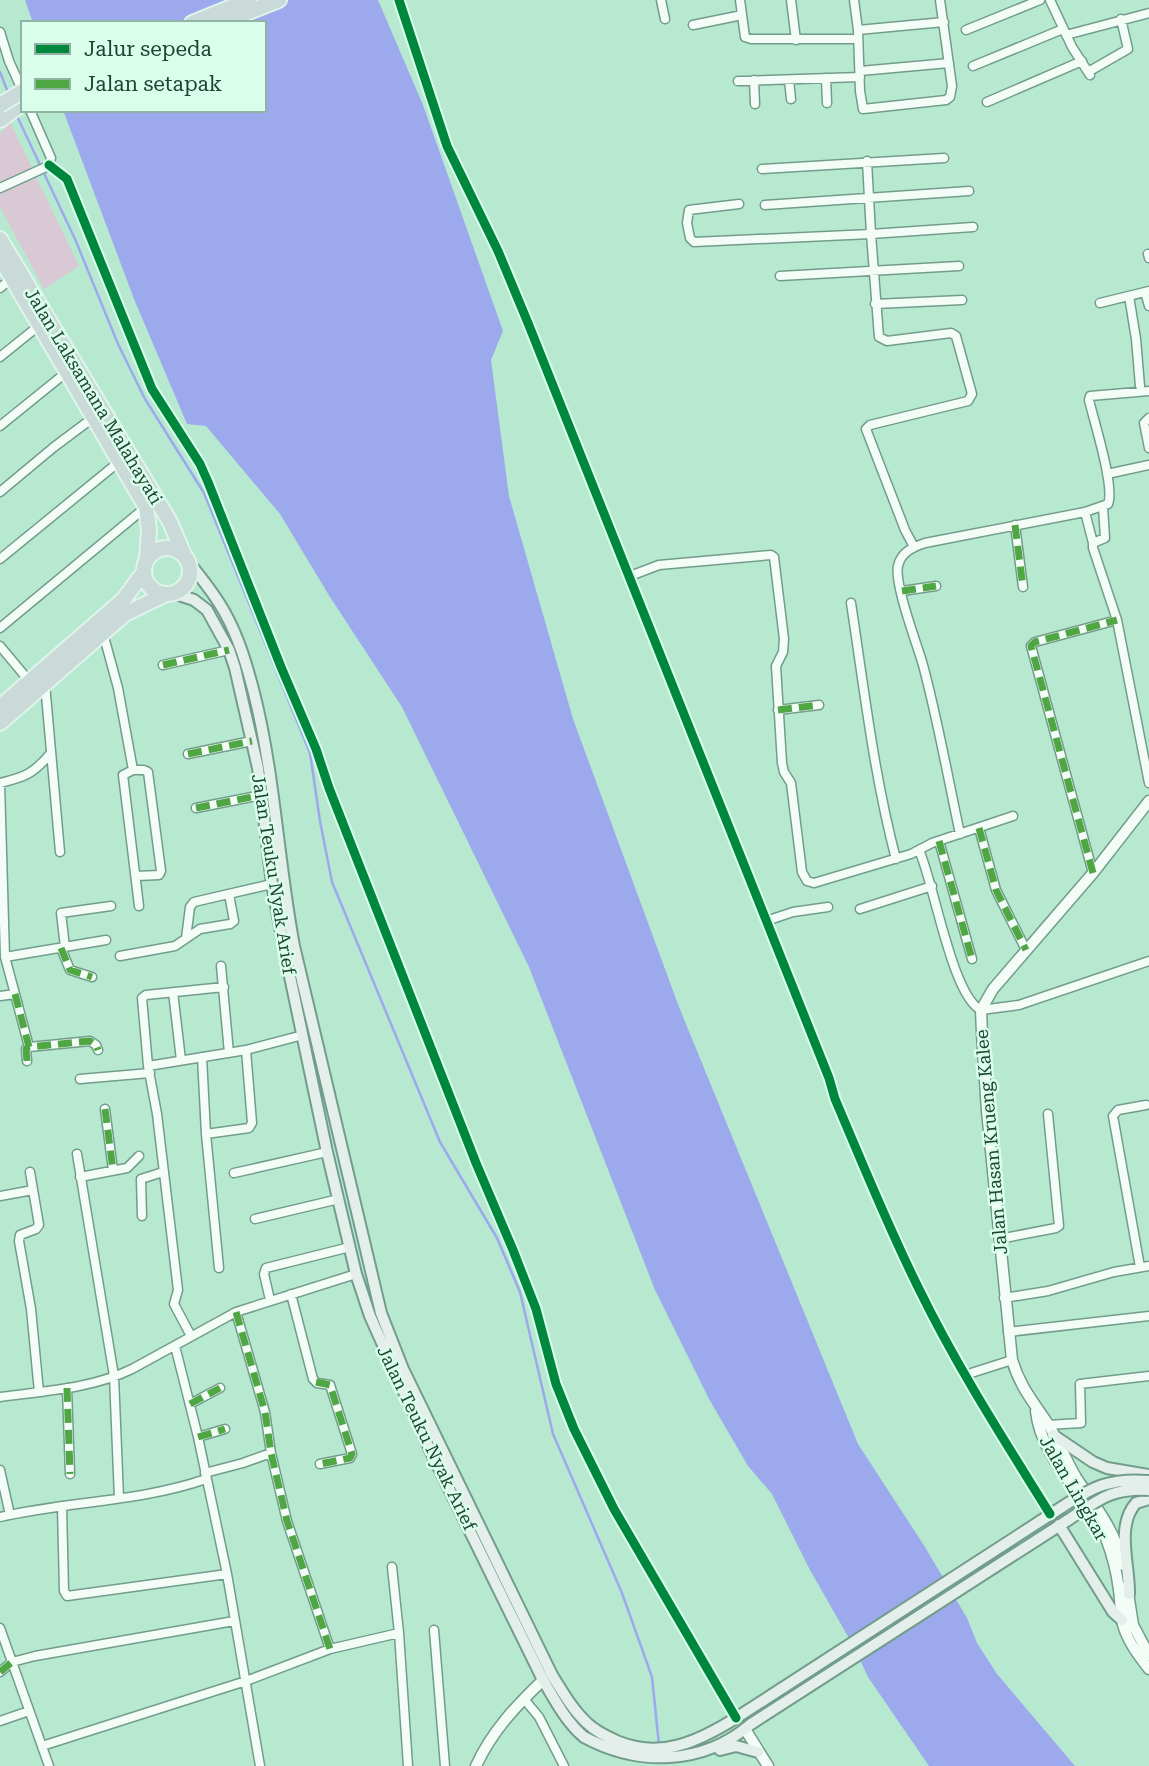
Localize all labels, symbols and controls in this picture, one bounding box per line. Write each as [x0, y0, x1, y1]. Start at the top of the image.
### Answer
legend [21, 21, 266, 112]
text: Jalur sepeda [84, 37, 212, 61]
text: Jalan setapak [84, 72, 222, 96]
street label: Jalan Laksamana Malahayati [21, 284, 167, 508]
street label: Jalan Teuku Nyak Arief [248, 772, 300, 977]
street label: Jalan Hasan Krueng Kalee [971, 1028, 1011, 1255]
street label: Jalan Teuku Nyak Arief [373, 1342, 481, 1535]
street label: Jalan Lingkar [1036, 1432, 1112, 1544]

